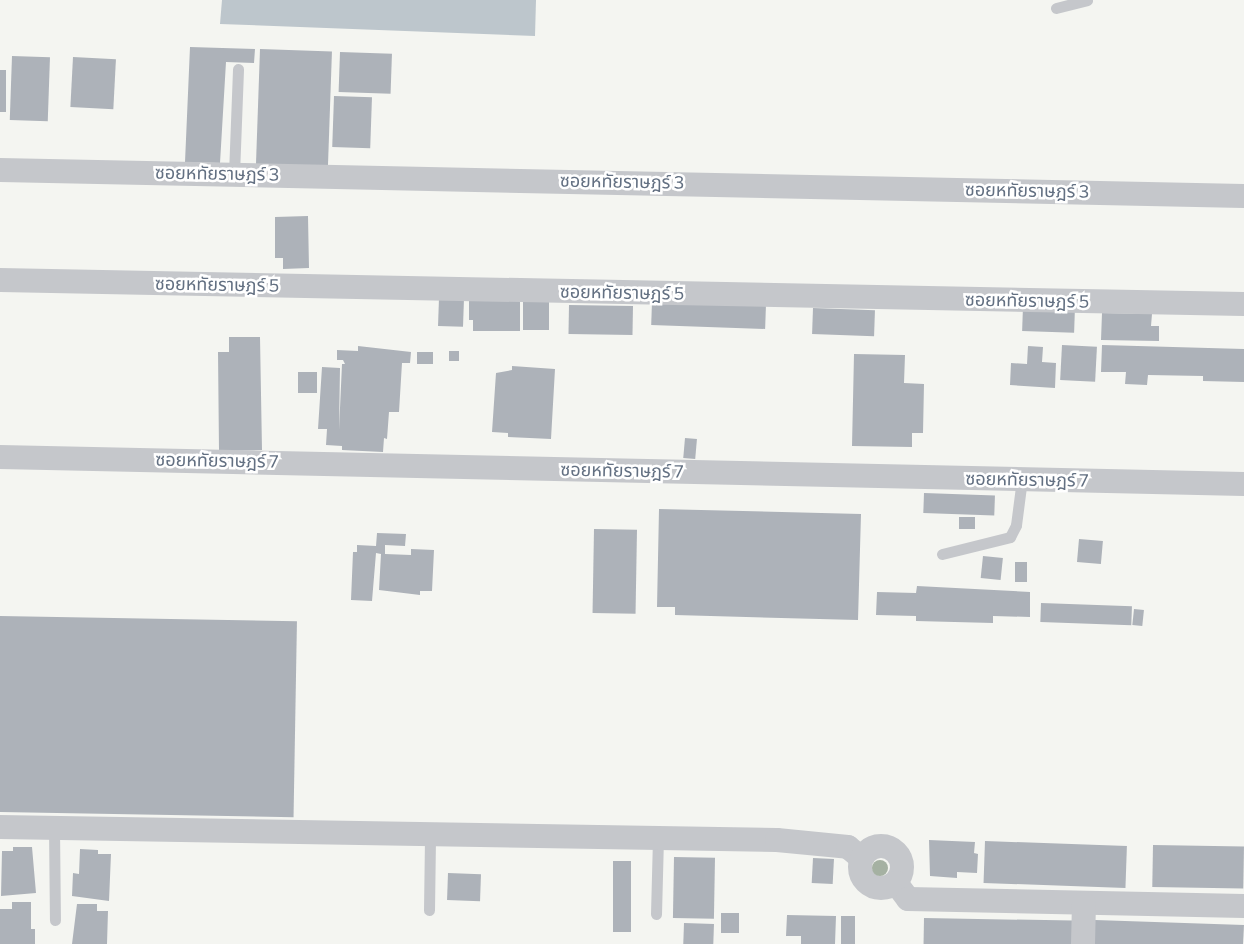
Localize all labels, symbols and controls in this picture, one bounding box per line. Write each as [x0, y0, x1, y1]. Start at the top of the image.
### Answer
street label: ซอยหทัยราษฎร์ 3 [155, 161, 279, 185]
street label: ซอยหทัยราษฎร์ 3 [560, 169, 684, 193]
street label: ซอยหทัยราษฎร์ 3 [965, 178, 1089, 202]
street label: ซอยหทัยราษฎร์ 5 [155, 272, 279, 296]
street label: ซอยหทัยราษฎร์ 5 [560, 280, 684, 304]
street label: ซอยหทัยราษฎร์ 5 [965, 288, 1089, 312]
street label: ซอยหทัยราษฎร์ 7 [155, 448, 279, 472]
street label: ซอยหทัยราษฎร์ 7 [560, 458, 684, 482]
street label: ซอยหทัยราษฎร์ 7 [965, 467, 1089, 491]

